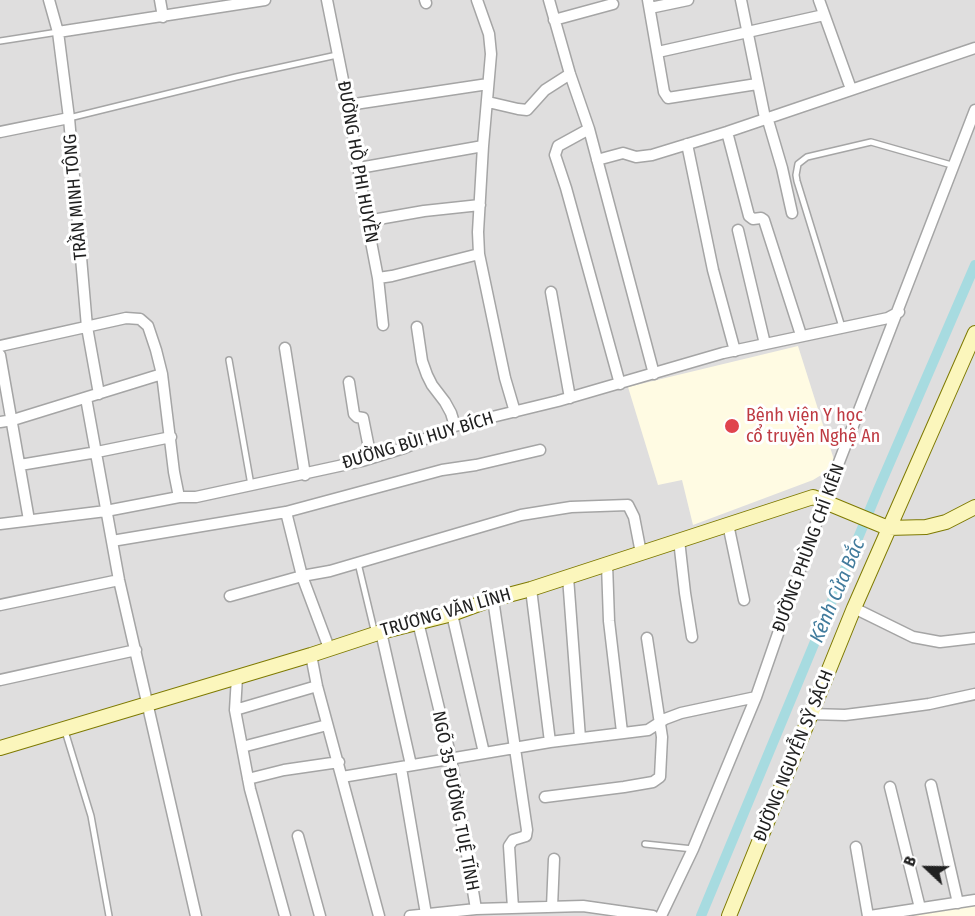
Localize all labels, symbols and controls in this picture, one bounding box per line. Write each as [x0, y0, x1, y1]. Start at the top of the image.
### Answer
street label: ĐƯỜNG HỒ PHI HUYỀN [332, 79, 382, 245]
street label: TRẦN MINH TÔNG [60, 133, 92, 261]
place label: Bệnh viện Y học cổ truyền Nghệ An [746, 405, 880, 448]
street label: ĐƯỜNG BÙI HUY BÍCH [340, 408, 496, 474]
marker: Bệnh viện Y học cổ truyền Nghệ An [723, 417, 741, 435]
street label: ĐƯỜNG PHÙNG CHÍ KIÊN [768, 461, 850, 635]
water label: Kênh Cửa Bắc [805, 535, 871, 647]
street label: TRƯƠNG VĂN LĨNH [379, 584, 513, 642]
street label: ĐƯỜNG NGUYỄN SỸ SÁCH [750, 667, 838, 845]
street label: NGÕ 35 ĐƯỜNG TUỆ TĨNH [427, 709, 483, 893]
north arrow [897, 838, 957, 898]
text: B [899, 853, 920, 869]

